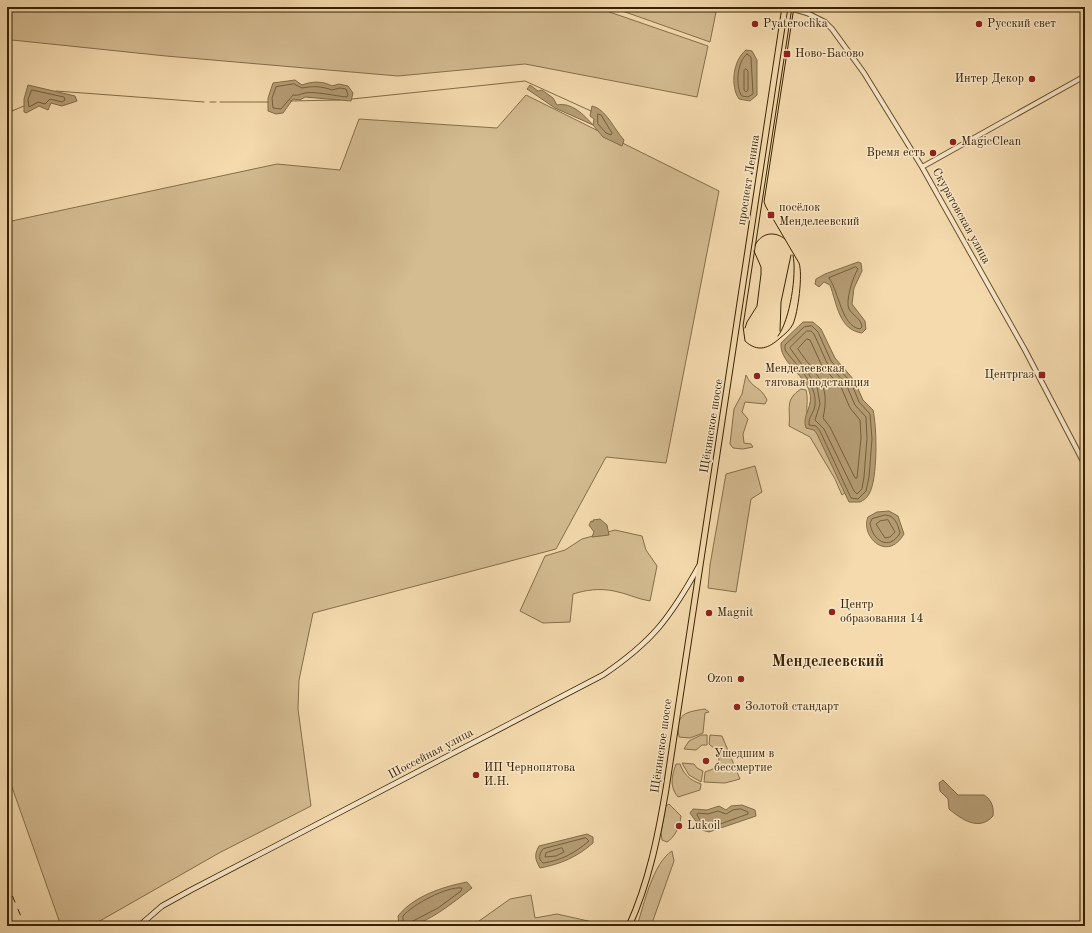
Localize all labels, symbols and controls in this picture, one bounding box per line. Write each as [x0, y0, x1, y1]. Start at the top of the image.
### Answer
place label: Pyaterochka [763, 18, 828, 30]
place label: Русский свет [987, 18, 1056, 30]
marker: Pyaterochka [750, 19, 760, 29]
marker: Русский свет [974, 19, 984, 29]
place label: Ново-Басово [795, 48, 864, 60]
marker: Ново-Басово [782, 49, 792, 59]
place label: Интер Декор [955, 73, 1024, 85]
marker: Интер Декор [1027, 74, 1037, 84]
street label: проспект Ленина [736, 134, 762, 226]
place label: MagicClean [961, 136, 1022, 148]
marker: MagicClean [948, 137, 958, 147]
place label: Время есть [866, 147, 925, 159]
marker: Время есть [928, 148, 938, 158]
street label: Скуратовская улица [930, 166, 992, 266]
place label: посёлок Менделеевский [779, 202, 860, 228]
marker: посёлок Менделеевский [766, 210, 776, 220]
place label: Менделеевская тяговая подстанция [765, 363, 870, 389]
place label: Центргаз [984, 369, 1034, 381]
marker: Центргаз [1037, 370, 1047, 380]
marker: Менделеевская тяговая подстанция [752, 371, 762, 381]
street label: Щёкинское шоссе [699, 378, 725, 474]
place label: Центр образования 14 [840, 599, 923, 625]
place label: Magnit [717, 607, 753, 619]
marker: Центр образования 14 [827, 607, 837, 617]
marker: Magnit [704, 608, 714, 618]
district label: Менделеевский [772, 654, 884, 670]
place label: Ozon [707, 673, 734, 685]
marker: Ozon [736, 674, 746, 684]
street label: Щёкинское шоссе [649, 698, 675, 794]
place label: Золотой стандарт [745, 701, 839, 713]
marker: Золотой стандарт [732, 702, 742, 712]
street label: Шоссейная улица [386, 727, 476, 781]
place label: Ушедшим в бессмертие [714, 748, 775, 774]
marker: Ушедшим в бессмертие [701, 756, 711, 766]
place label: ИП Чернопятова И.Н. [484, 762, 575, 788]
marker: ИП Чернопятова И.Н. [471, 770, 481, 780]
place label: Lukoil [687, 820, 720, 832]
marker: Lukoil [674, 821, 684, 831]

